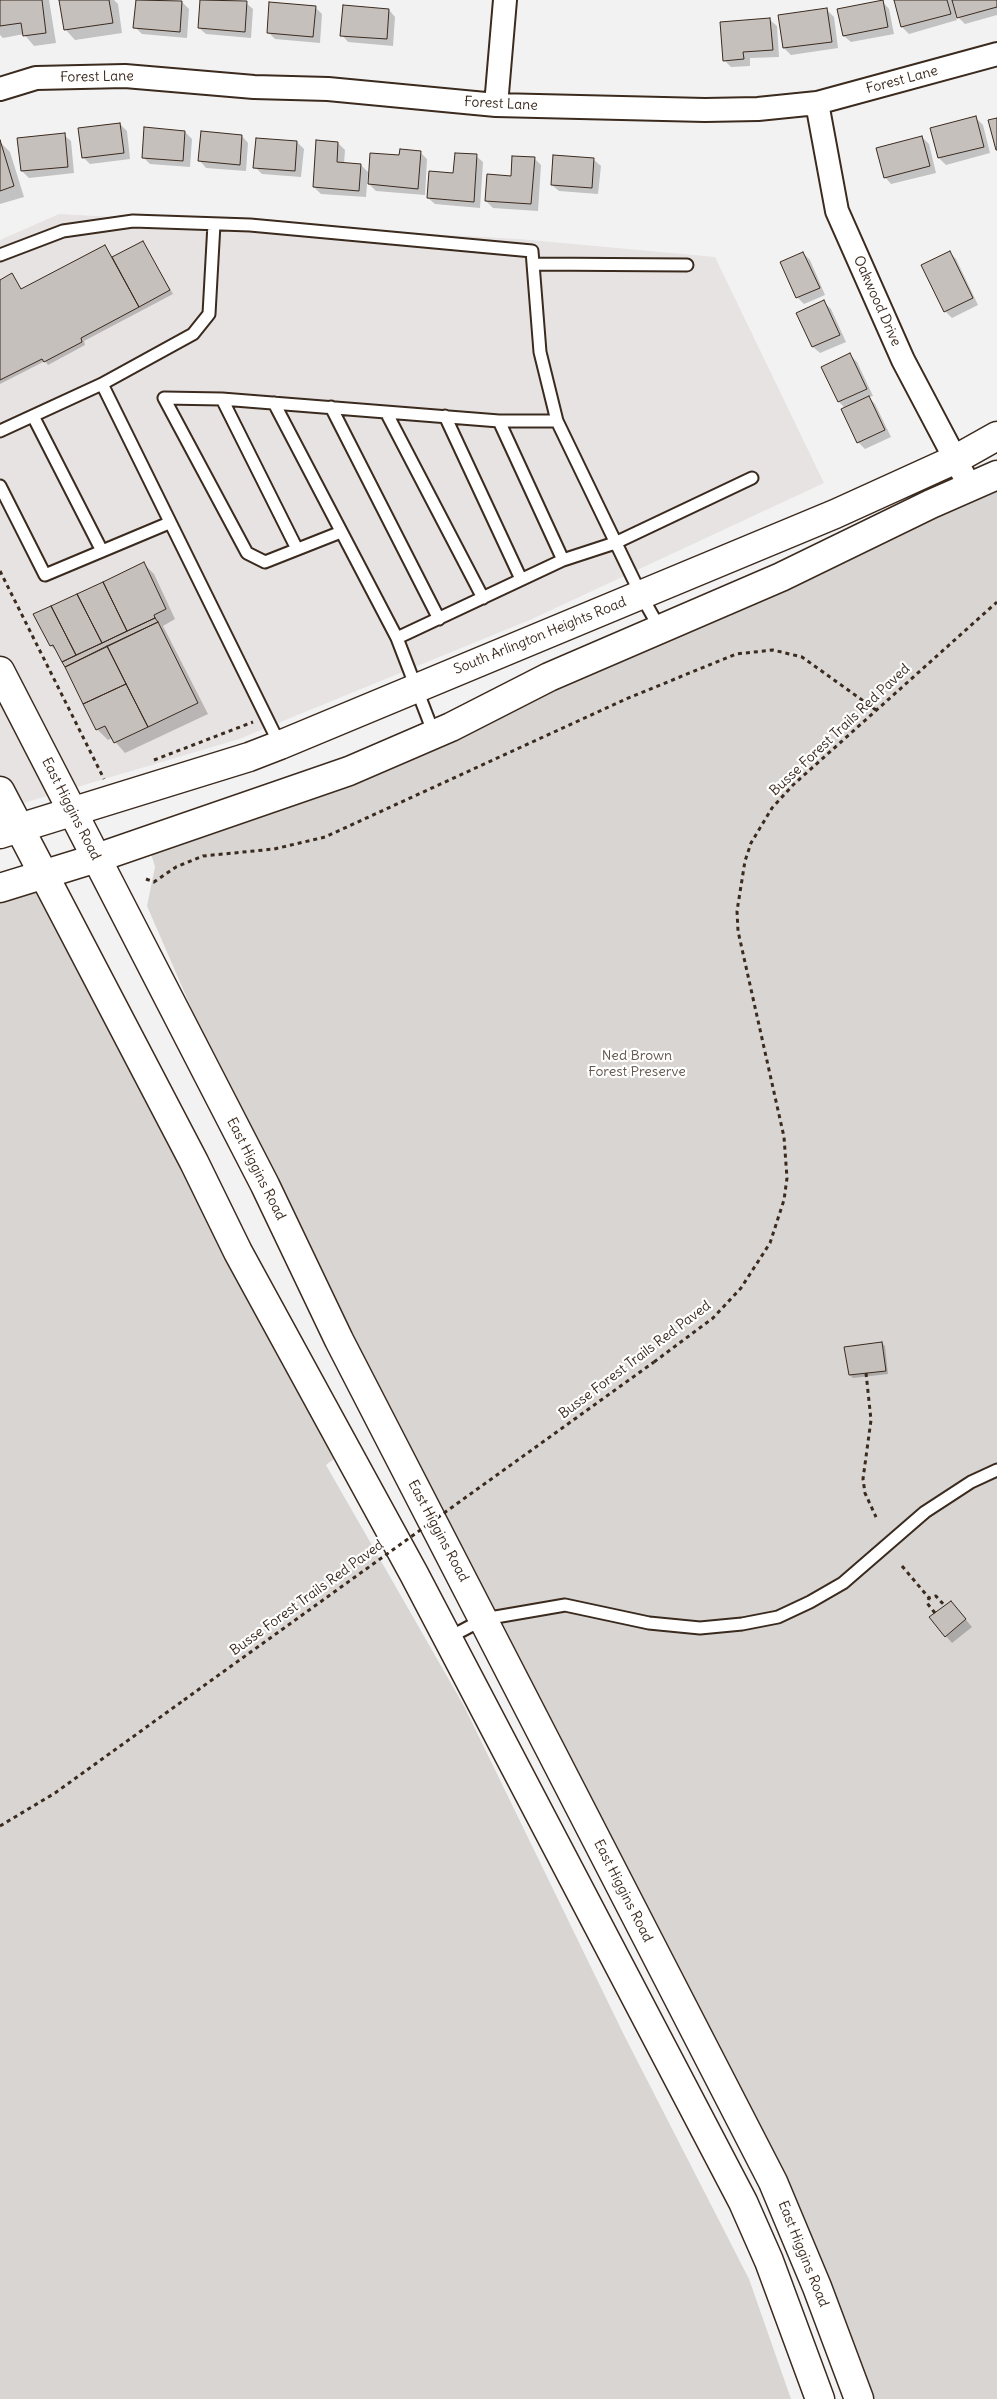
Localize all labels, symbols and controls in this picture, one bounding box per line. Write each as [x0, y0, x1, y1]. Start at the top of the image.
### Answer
street label: Forest Lane [864, 62, 940, 98]
street label: Forest Lane [60, 68, 134, 86]
street label: Forest Lane [464, 94, 538, 114]
street label: Oakwood Drive [850, 253, 904, 349]
street label: South Arlington Heights Road [451, 594, 629, 678]
street label: Busse Forest Trails Red Paved [766, 661, 914, 799]
street label: East Higgins Road [38, 755, 104, 863]
park label: Ned Brown Forest Preserve [588, 1048, 686, 1080]
street label: East Higgins Road [223, 1115, 289, 1223]
street label: Busse Forest Trails Red Paved [556, 1297, 714, 1423]
street label: East Higgins Road [404, 1477, 472, 1585]
street label: Busse Forest Trails Red Paved [227, 1537, 387, 1659]
street label: East Higgins Road [590, 1837, 656, 1945]
street label: East Higgins Road [774, 2198, 832, 2310]

